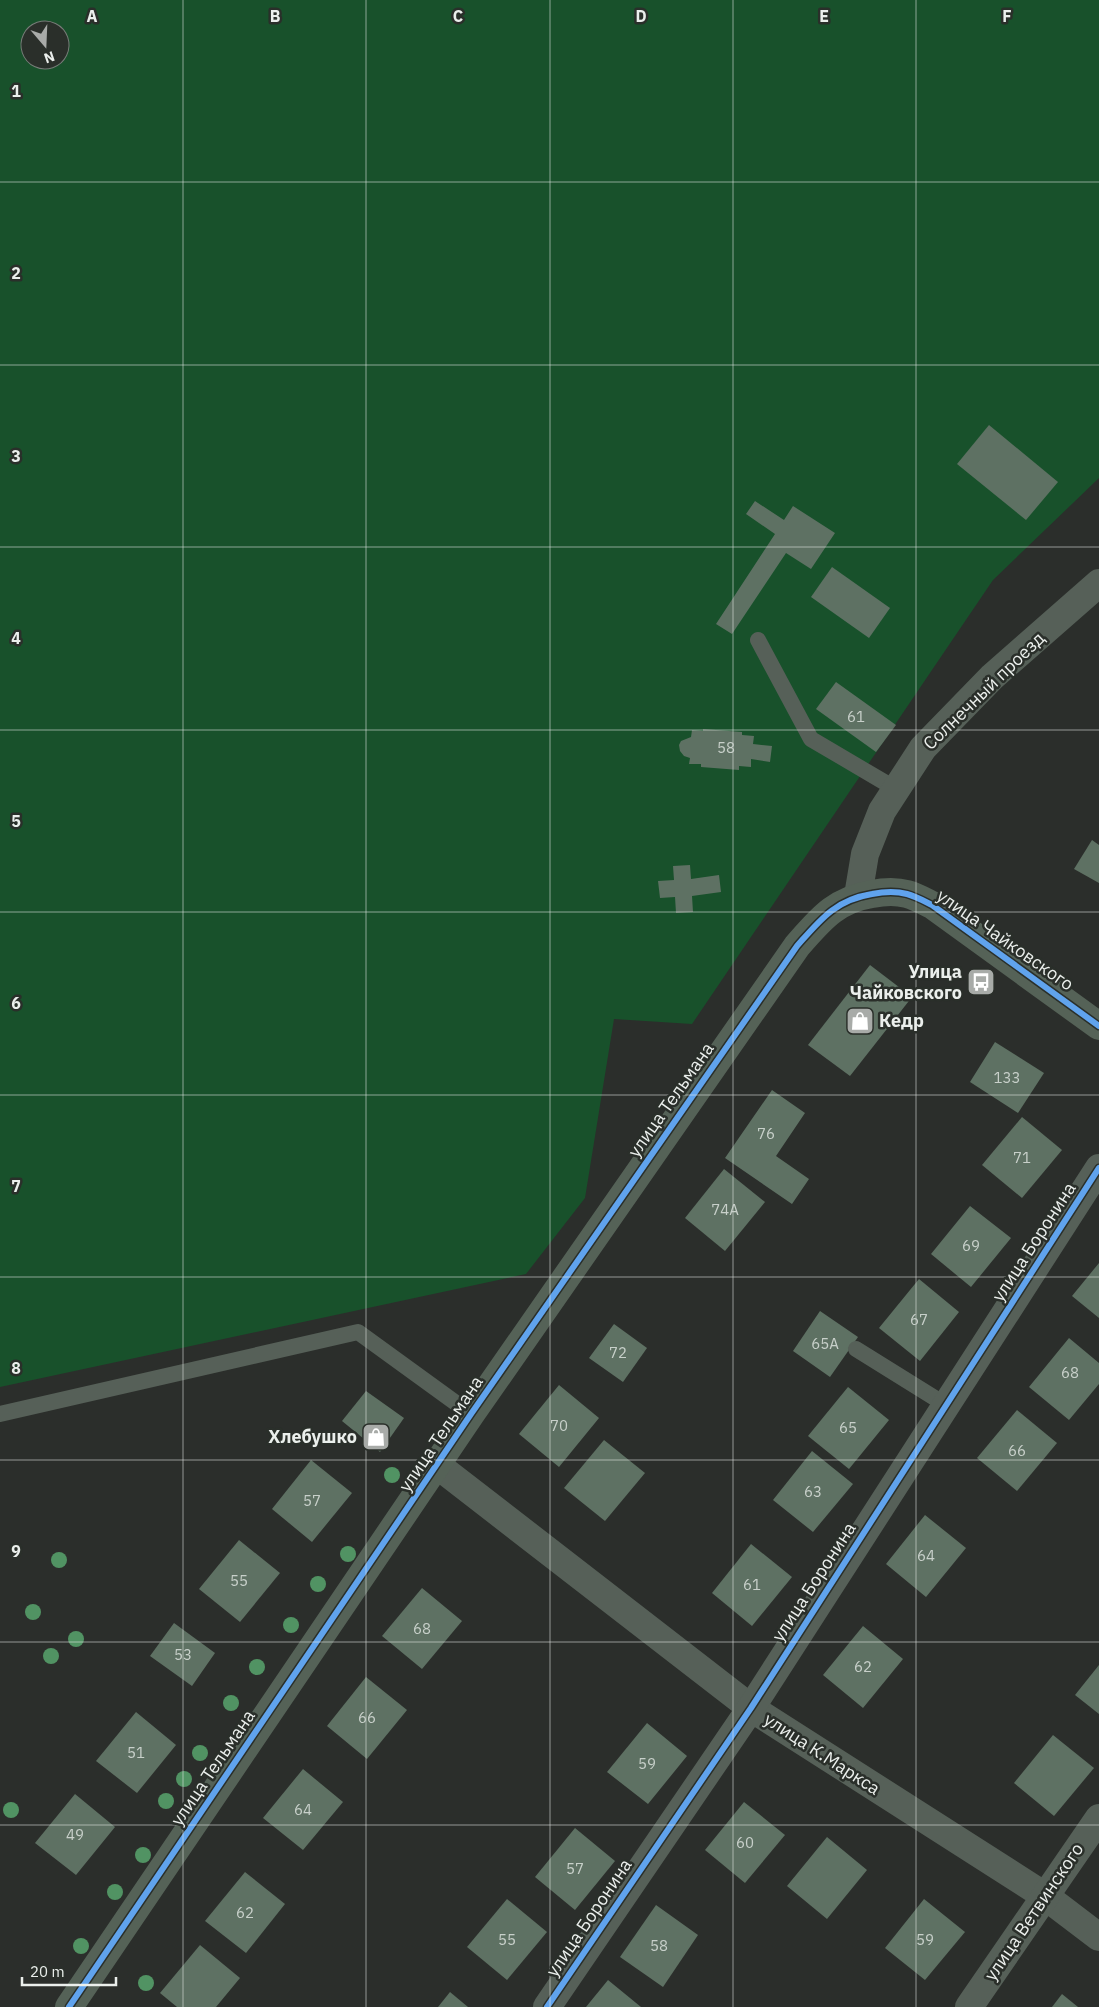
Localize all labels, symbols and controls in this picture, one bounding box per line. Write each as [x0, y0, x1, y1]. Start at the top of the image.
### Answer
text: A [87, 6, 98, 26]
text: B [270, 6, 281, 26]
text: C [453, 6, 463, 26]
text: D [635, 6, 647, 26]
text: E [819, 6, 829, 26]
text: F [1002, 6, 1012, 26]
north arrow [20, 20, 70, 70]
text: N [42, 47, 57, 67]
text: 1 [11, 81, 21, 101]
text: 2 [11, 263, 21, 283]
text: 3 [11, 446, 21, 466]
street label: Солнечный проезд [918, 626, 1050, 755]
text: 4 [11, 628, 21, 648]
house number: 61 [847, 707, 865, 726]
house number: 58 [717, 738, 735, 757]
text: 5 [11, 811, 21, 831]
street label: улица Чайковского [932, 884, 1078, 995]
place label: Улица Чайковского [850, 960, 962, 1004]
bus stop icon: Улица Чайковского [966, 967, 996, 997]
text: 6 [11, 993, 21, 1013]
shop icon: Кедр [845, 1006, 875, 1036]
place label: Кедр [879, 1009, 924, 1032]
street label: улица Тельмана [622, 1038, 719, 1162]
house number: 133 [993, 1068, 1021, 1087]
house number: 76 [757, 1124, 775, 1143]
house number: 71 [1013, 1148, 1031, 1167]
text: 7 [11, 1176, 21, 1196]
street label: улица Боронина [986, 1177, 1081, 1306]
house number: 74А [711, 1200, 739, 1219]
house number: 69 [962, 1236, 980, 1255]
house number: 67 [910, 1310, 928, 1329]
house number: 65А [811, 1334, 839, 1353]
house number: 72 [609, 1343, 627, 1362]
text: 8 [11, 1358, 21, 1378]
house number: 68 [1061, 1363, 1079, 1382]
street label: улица Тельмана [393, 1371, 488, 1496]
house number: 70 [550, 1416, 568, 1435]
house number: 65 [839, 1418, 857, 1437]
shop icon: Хлебушко [361, 1422, 391, 1452]
place label: Хлебушко [268, 1425, 357, 1448]
house number: 66 [1008, 1441, 1026, 1460]
house number: 63 [804, 1482, 822, 1501]
house number: 57 [303, 1491, 321, 1510]
street label: улица Боронина [766, 1517, 861, 1646]
text: 9 [11, 1541, 21, 1561]
house number: 64 [917, 1546, 935, 1565]
house number: 55 [230, 1571, 248, 1590]
house number: 61 [743, 1575, 761, 1594]
house number: 68 [413, 1619, 431, 1638]
house number: 53 [174, 1645, 192, 1664]
house number: 62 [854, 1657, 872, 1676]
street label: улица Тельмана [165, 1705, 260, 1830]
street label: улица К.Маркса [760, 1707, 885, 1800]
house number: 66 [358, 1708, 376, 1727]
house number: 51 [127, 1743, 145, 1762]
house number: 59 [638, 1754, 656, 1773]
house number: 64 [294, 1800, 312, 1819]
house number: 49 [66, 1825, 84, 1844]
house number: 60 [736, 1833, 754, 1852]
street label: улица Ветвинского [979, 1838, 1088, 1985]
street label: улица Боронина [541, 1854, 637, 1981]
house number: 57 [566, 1859, 584, 1878]
house number: 62 [236, 1903, 254, 1922]
house number: 55 [498, 1930, 516, 1949]
house number: 59 [916, 1930, 934, 1949]
house number: 58 [650, 1936, 668, 1955]
scale bar [22, 1954, 116, 1986]
text: 20 m [30, 1962, 65, 1981]

